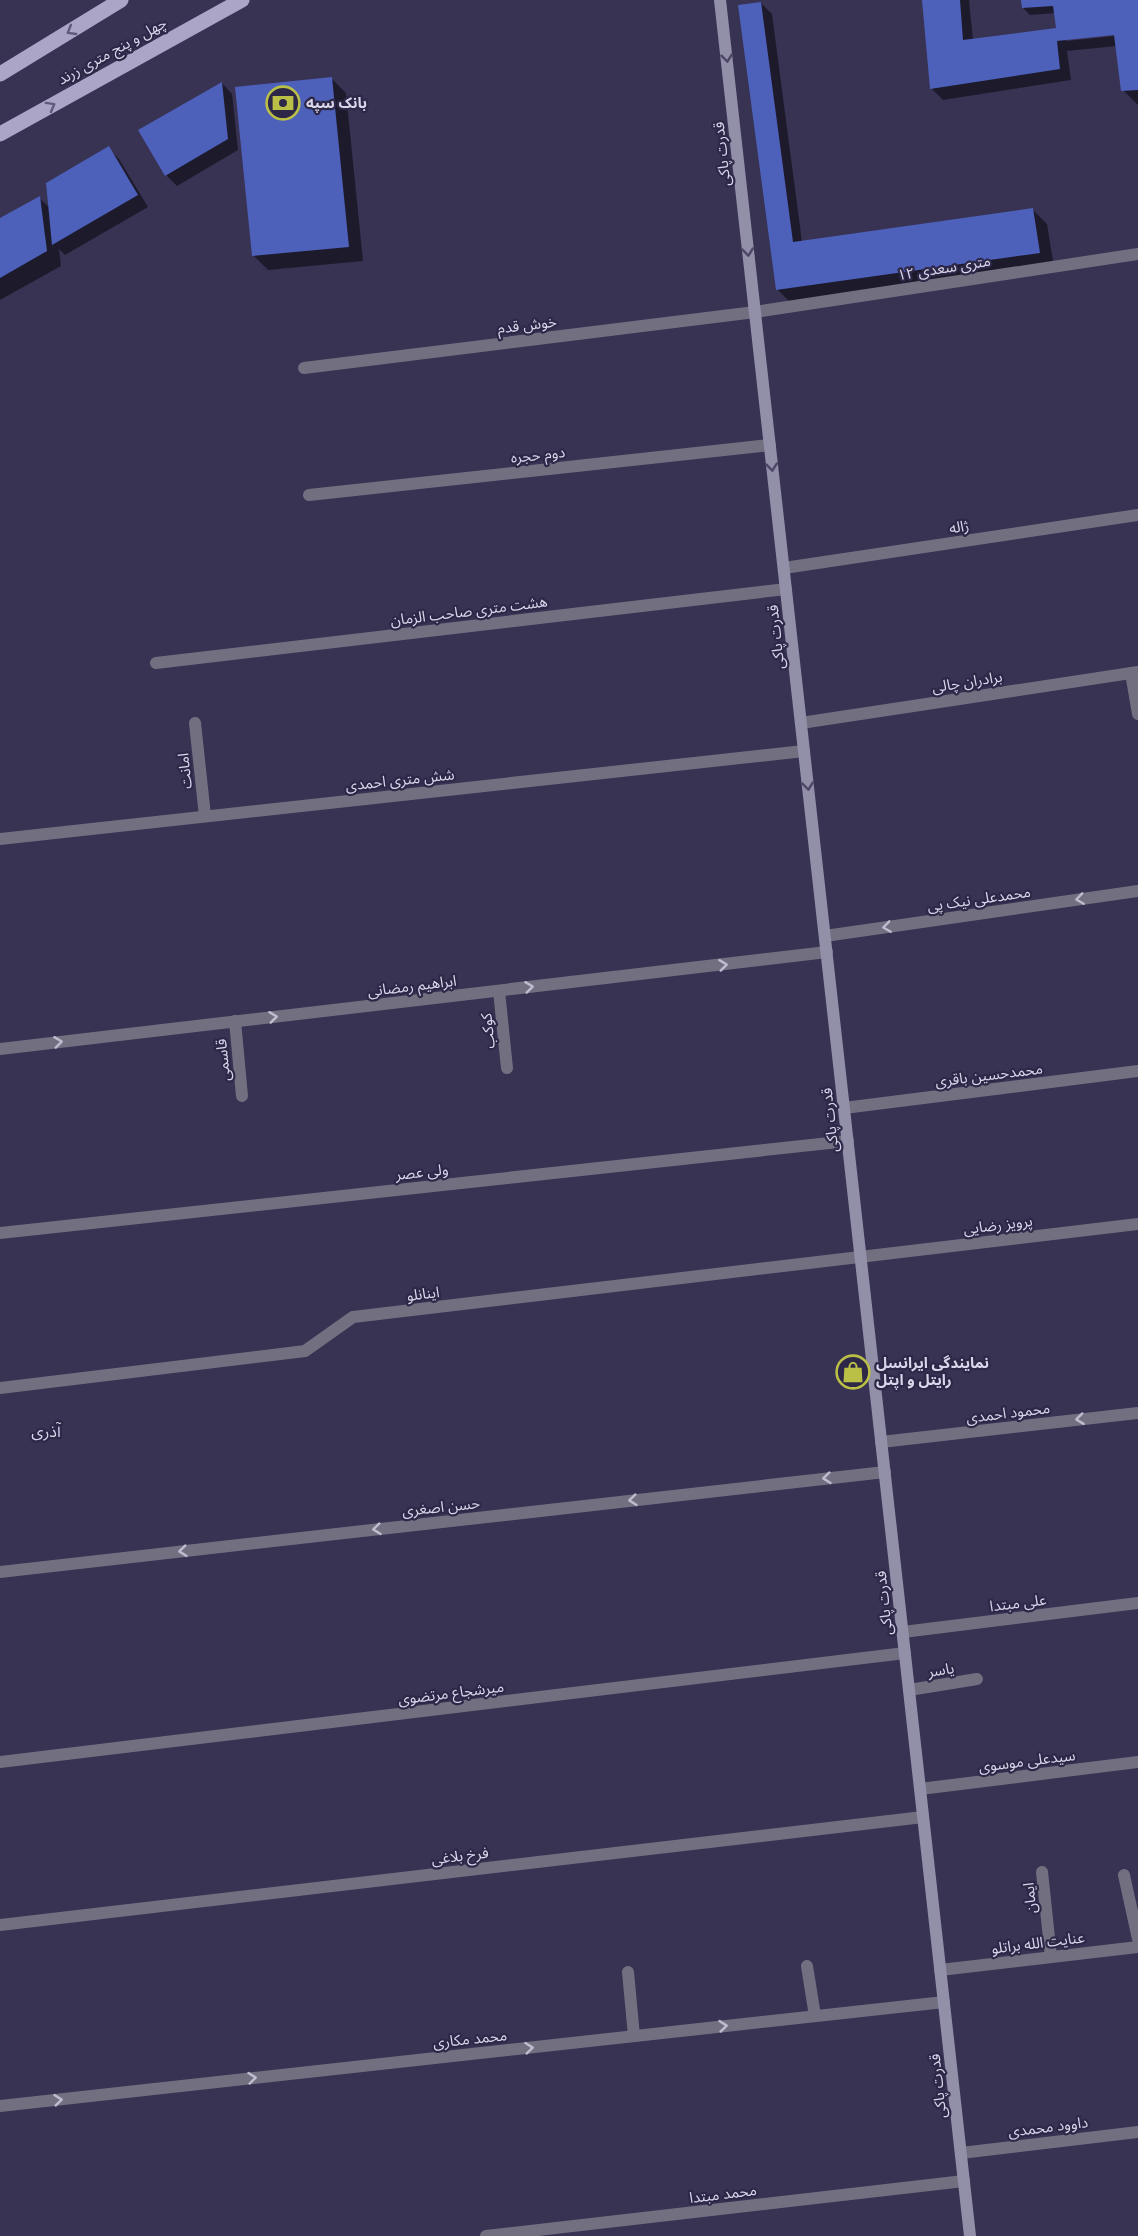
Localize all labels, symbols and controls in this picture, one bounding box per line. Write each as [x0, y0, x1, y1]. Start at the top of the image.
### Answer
street label: چهل و پنج متری زرند [54, 14, 171, 91]
one-way arrow [67, 23, 77, 35]
one-way arrow [720, 54, 732, 63]
bank icon: بانک سپه [265, 85, 301, 121]
place label: بانک سپه [306, 94, 367, 113]
one-way arrow [45, 101, 55, 113]
street label: قدرت پاکی [710, 120, 735, 187]
one-way arrow [742, 247, 754, 256]
street label: ۱۲ متری سعدی [896, 252, 992, 284]
street label: خوش قدم [496, 312, 558, 340]
street label: دوم حجره [510, 443, 566, 469]
one-way arrow [766, 462, 778, 471]
street label: ژاله [948, 517, 970, 537]
street label: هشت متری صاحب الزمان [389, 592, 549, 630]
street label: قدرت پاکی [764, 603, 789, 670]
street label: برادران چالی [930, 668, 1004, 697]
street label: امانت [174, 752, 196, 790]
street label: شش متری احمدی [345, 765, 456, 795]
one-way arrow [801, 781, 814, 790]
street label: محمدعلی نیک پی [926, 883, 1032, 916]
one-way arrow [1075, 893, 1085, 905]
one-way arrow [882, 920, 892, 932]
one-way arrow [718, 959, 727, 971]
street label: ابراهیم رمضانی [366, 972, 458, 1002]
one-way arrow [524, 982, 534, 994]
one-way arrow [268, 1011, 277, 1024]
street label: کوکب [477, 1011, 499, 1050]
one-way arrow [54, 1036, 63, 1049]
street label: قاسمی [212, 1038, 234, 1082]
street label: محمدحسین باقری [934, 1059, 1044, 1091]
street label: قدرت پاکی [818, 1086, 843, 1153]
street label: ولی عصر [394, 1160, 449, 1184]
street label: پرویز رضایی [962, 1212, 1034, 1239]
street label: اینانلو [405, 1283, 441, 1305]
shop icon: نمایندگی ایرانسل رایتل و اپتل [835, 1354, 871, 1390]
place label: نمایندگی ایرانسل رایتل و اپتل [876, 1354, 989, 1390]
street label: محمود احمدی [965, 1399, 1051, 1427]
one-way arrow [1075, 1413, 1084, 1425]
district label: آذری [31, 1422, 62, 1441]
one-way arrow [822, 1471, 831, 1484]
one-way arrow [628, 1493, 638, 1506]
street label: حسن اصغری [401, 1494, 481, 1520]
one-way arrow [372, 1522, 381, 1535]
one-way arrow [178, 1544, 187, 1557]
street label: قدرت پاکی [872, 1569, 897, 1636]
street label: علی مبتدا [989, 1591, 1048, 1615]
street label: یاسر [925, 1659, 956, 1681]
street label: میرشجاع مرتضوی [397, 1678, 505, 1711]
street label: سیدعلی موسوی [978, 1746, 1077, 1776]
street label: فرخ بلاغی [430, 1844, 490, 1871]
street label: ایمان [1019, 1881, 1041, 1915]
street label: عنایت الله براتلو [990, 1928, 1086, 1958]
one-way arrow [719, 2020, 728, 2033]
street label: محمد مکاری [432, 2026, 508, 2052]
one-way arrow [525, 2042, 534, 2055]
street label: قدرت پاکی [926, 2052, 951, 2119]
one-way arrow [247, 2073, 257, 2085]
one-way arrow [54, 2094, 63, 2107]
street label: داوود محمدی [1007, 2113, 1089, 2141]
street label: محمد مبتدا [688, 2181, 758, 2207]

